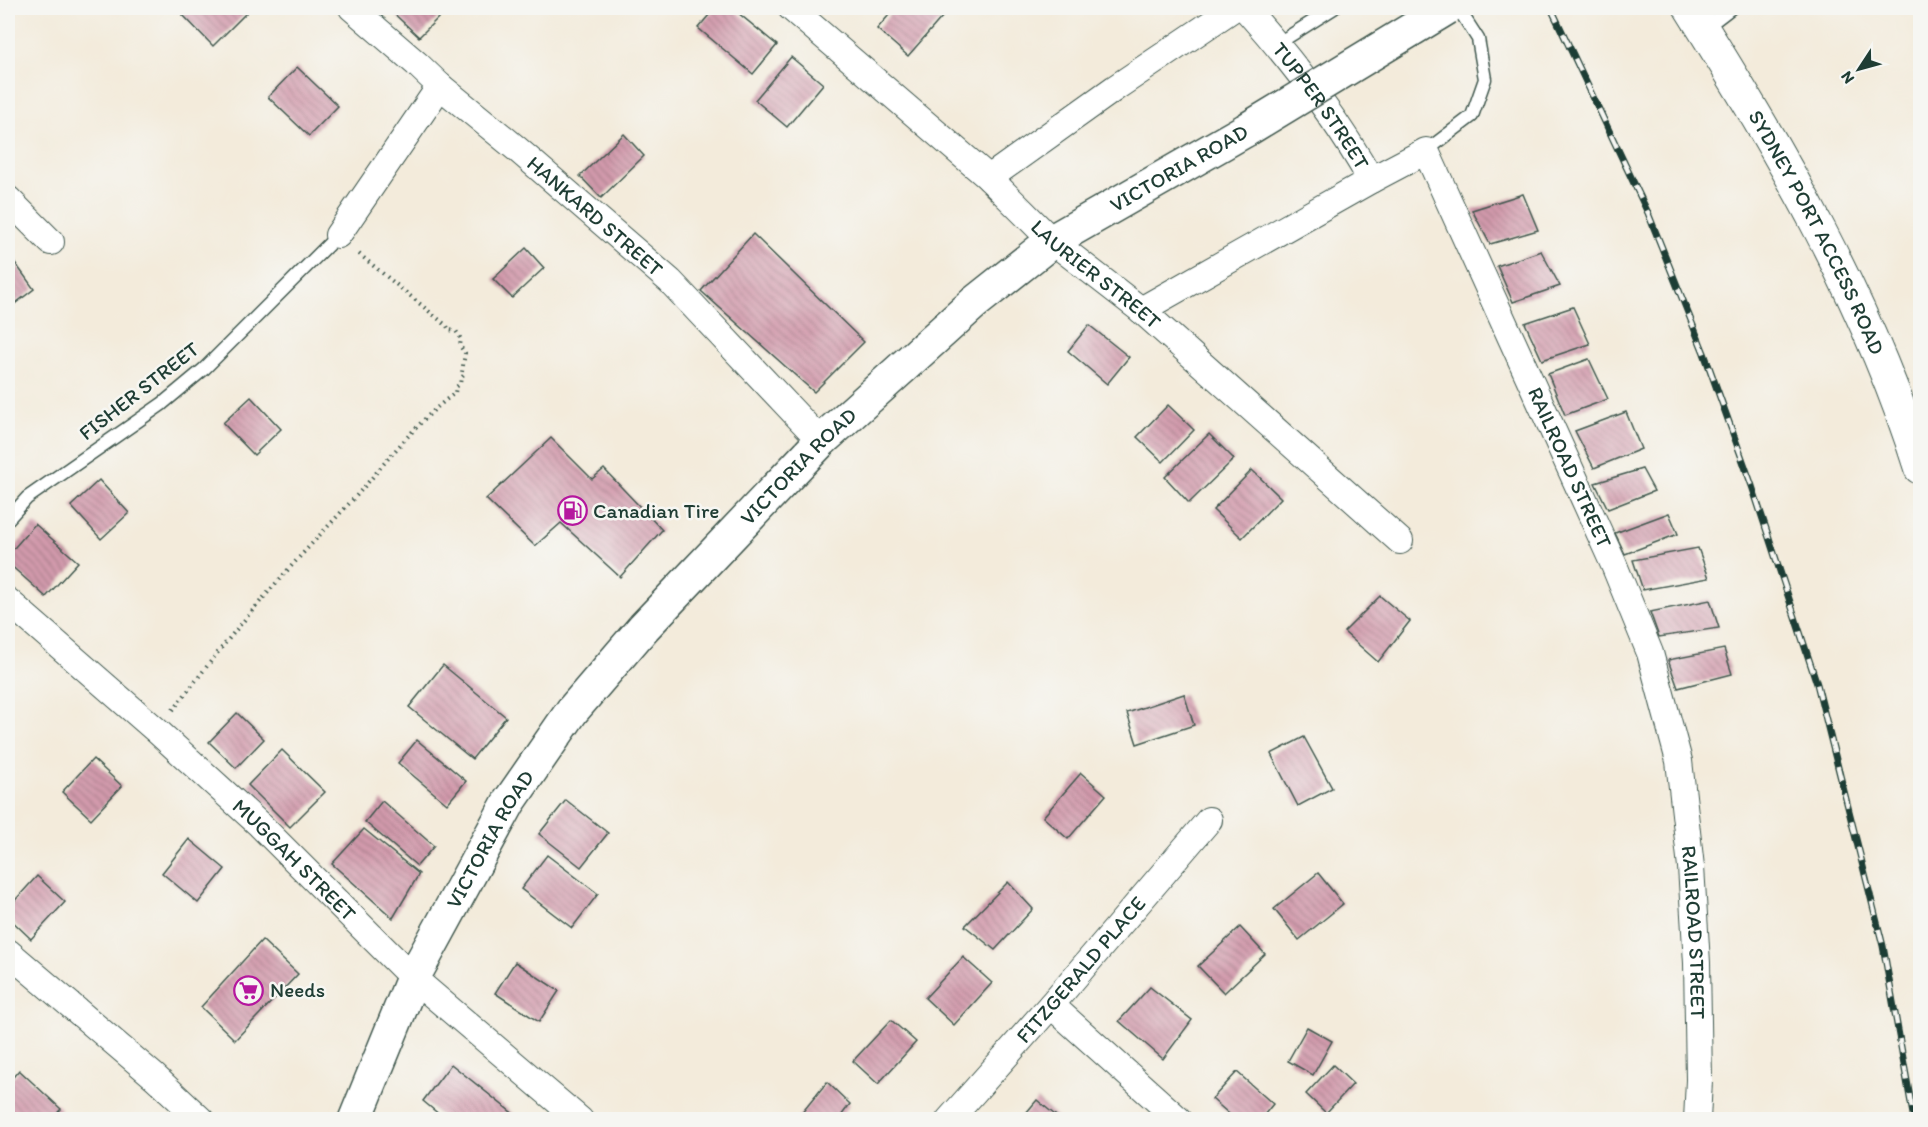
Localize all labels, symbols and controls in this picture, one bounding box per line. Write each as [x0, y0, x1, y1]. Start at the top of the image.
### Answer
street label: TUPPER STREET [1267, 37, 1375, 174]
north arrow [1829, 39, 1889, 99]
text: N [1836, 68, 1858, 87]
street label: SYDNEY PORT ACCESS ROAD [1744, 105, 1890, 358]
street label: VICTORIA ROAD [1105, 118, 1252, 217]
street label: HANKARD STREET [522, 150, 669, 281]
street label: LAURIER STREET [1026, 214, 1166, 334]
street label: FISHER STREET [74, 336, 204, 445]
street label: RAILROAD STREET [1523, 383, 1618, 552]
street label: VICTORIA ROAD [735, 402, 861, 530]
fuel station icon: Canadian Tire [556, 495, 588, 527]
place label: Canadian Tire [593, 498, 719, 523]
street label: VICTORIA ROAD [440, 765, 539, 913]
street label: MUGGAH STREET [228, 793, 362, 926]
street label: RAILROAD STREET [1677, 844, 1711, 1020]
street label: FITZGERALD PLACE [1010, 891, 1151, 1048]
supermarket icon: Needs [233, 974, 265, 1006]
place label: Needs [270, 977, 325, 1002]

